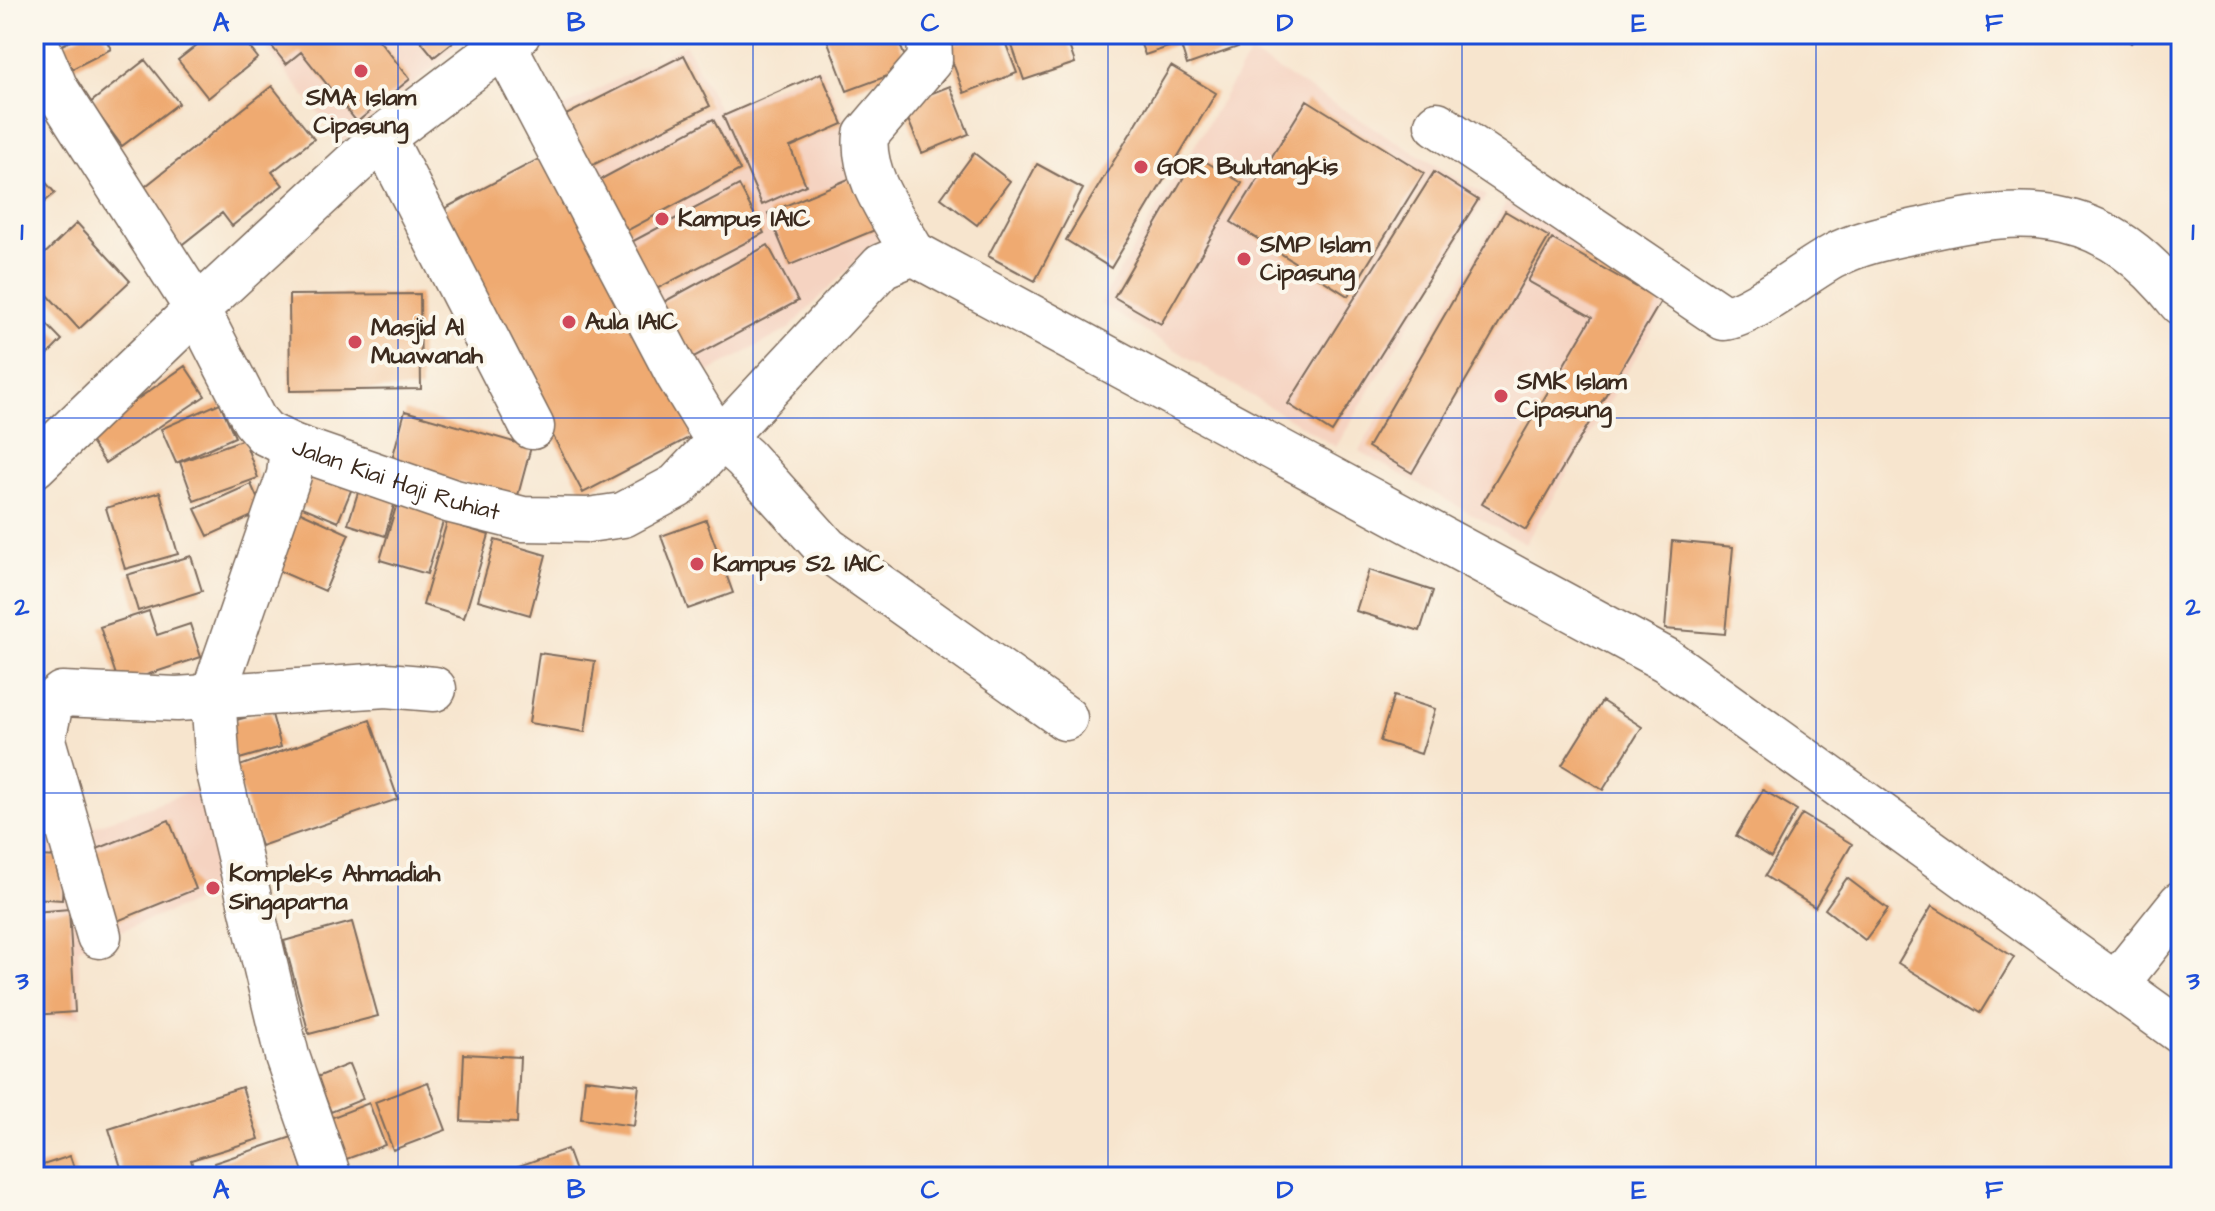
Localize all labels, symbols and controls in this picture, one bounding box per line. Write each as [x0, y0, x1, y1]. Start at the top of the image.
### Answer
text: A [213, 5, 230, 41]
text: B [567, 5, 586, 41]
text: C [921, 5, 940, 41]
text: D [1277, 5, 1294, 41]
text: E [1631, 5, 1647, 41]
text: F [1985, 5, 2004, 41]
marker: SMA Islam Cipasung [352, 62, 370, 80]
place label: SMA Islam Cipasung [305, 81, 417, 144]
place label: GOR Bulutangkis [1157, 150, 1338, 185]
marker: GOR Bulutangkis [1132, 158, 1150, 176]
place label: Kampus IAIC [678, 202, 810, 236]
marker: Kampus IAIC [653, 210, 671, 228]
text: 1 [20, 214, 24, 250]
text: 1 [2191, 214, 2195, 250]
place label: SMP Islam Cipasung [1259, 228, 1371, 291]
marker: SMP Islam Cipasung [1235, 250, 1253, 268]
place label: Aula IAIC [585, 305, 678, 339]
place label: Masjid Al Muawanah [371, 311, 484, 373]
marker: Aula IAIC [560, 313, 578, 331]
marker: Masjid Al Muawanah [346, 333, 364, 351]
place label: SMK Islam Cipasung [1516, 365, 1627, 428]
marker: SMK Islam Cipasung [1492, 387, 1510, 405]
street label: Jalan Kiai Haji Ruhiat [287, 430, 504, 530]
place label: Kampus S2 IAIC [713, 547, 884, 581]
marker: Kampus S2 IAIC [688, 555, 706, 573]
text: 2 [14, 589, 30, 625]
text: 2 [2185, 589, 2201, 625]
place label: Kompleks Ahmadiah Singaparna [228, 857, 442, 920]
marker: Kompleks Ahmadiah Singaparna [204, 879, 222, 897]
text: 3 [14, 963, 29, 999]
text: 3 [2185, 963, 2200, 999]
text: A [213, 1172, 230, 1208]
text: B [567, 1172, 586, 1208]
text: C [921, 1172, 940, 1208]
text: D [1277, 1172, 1294, 1208]
text: E [1631, 1172, 1647, 1208]
text: F [1985, 1172, 2004, 1208]

